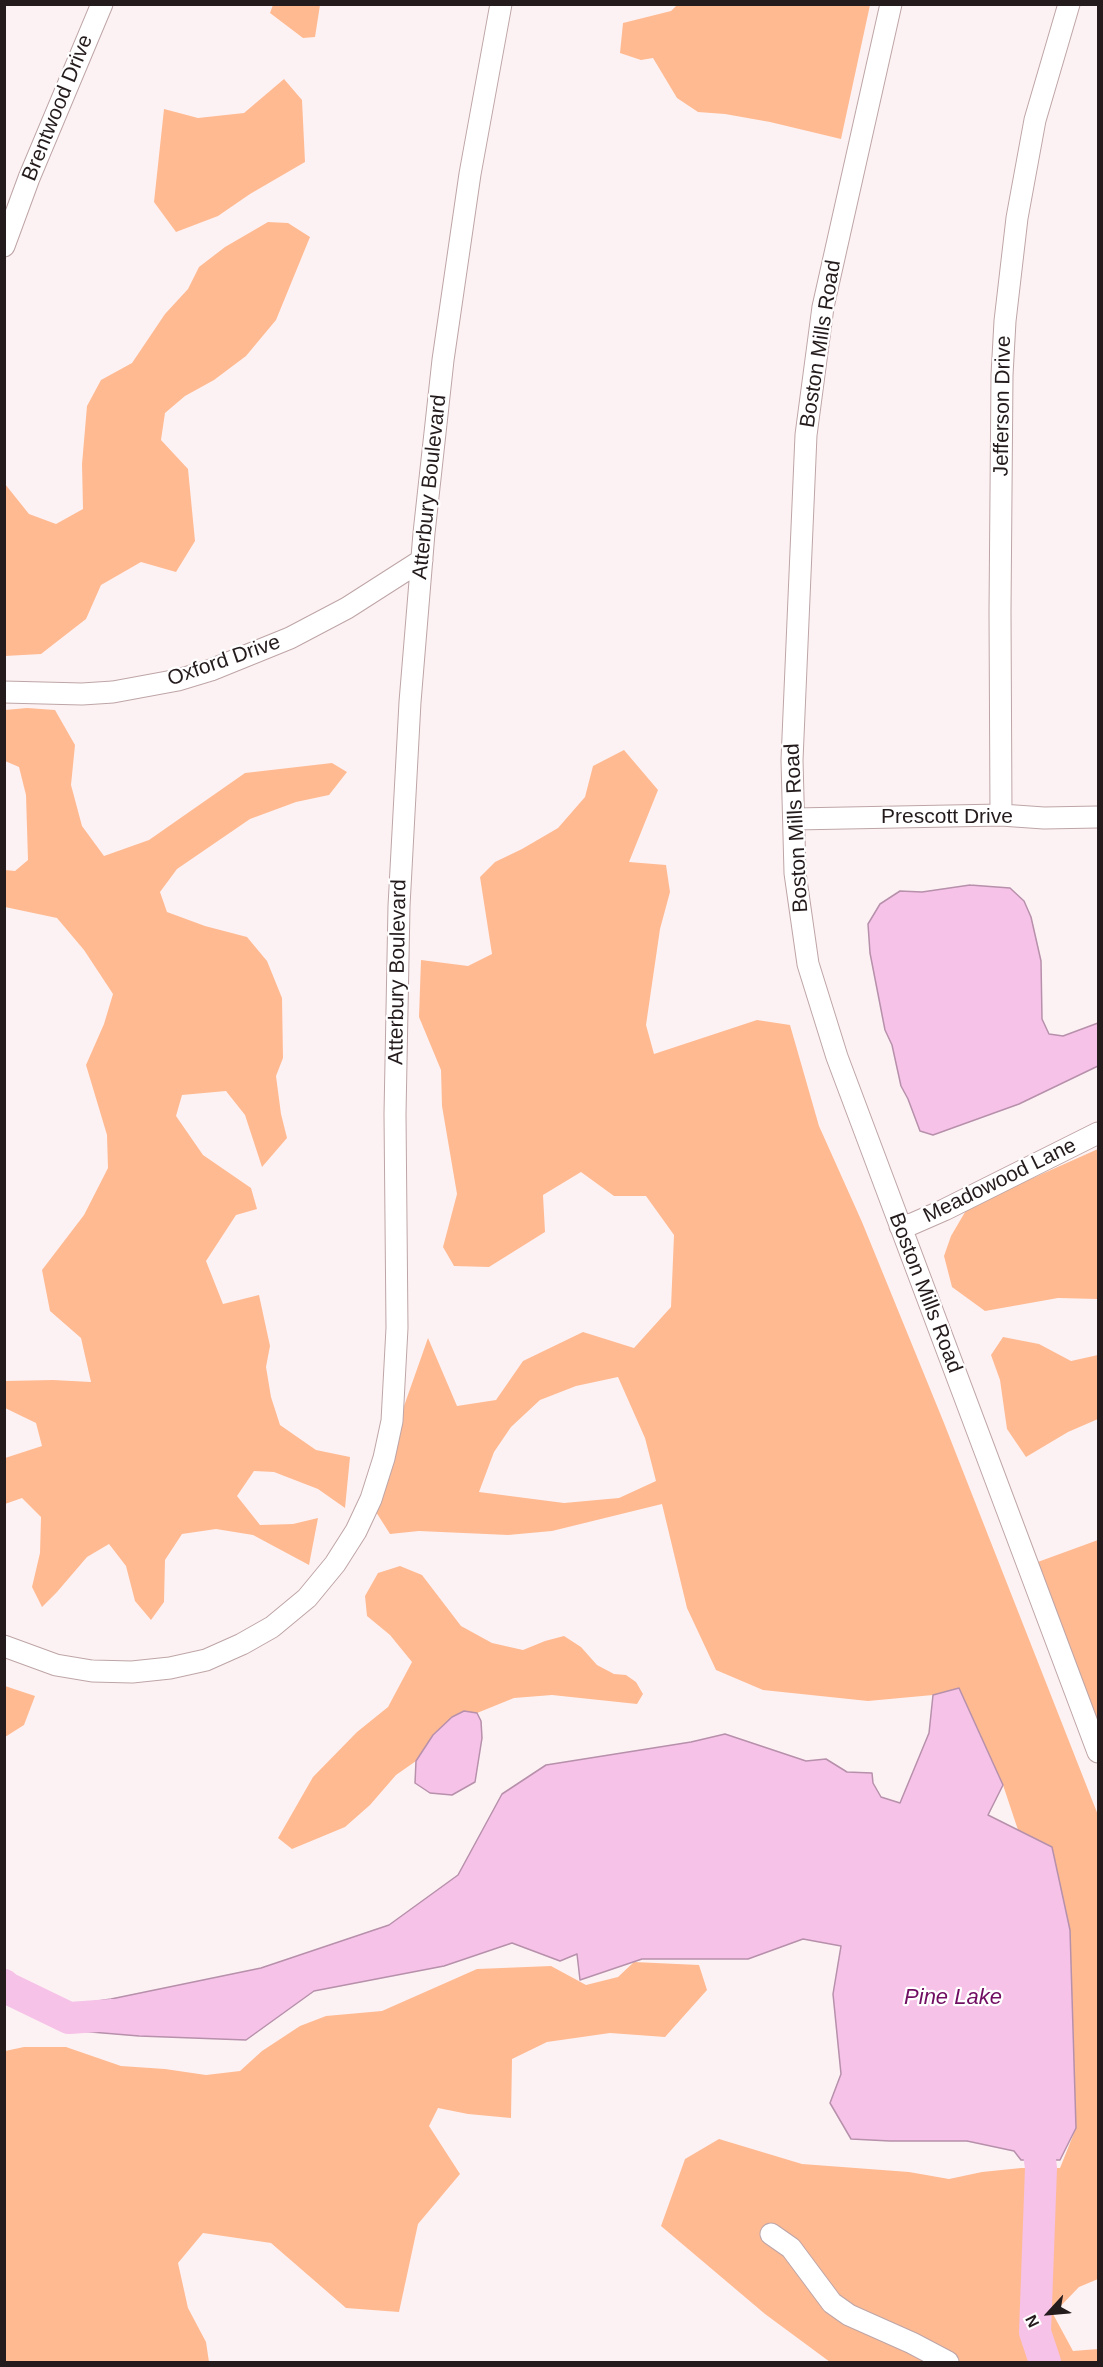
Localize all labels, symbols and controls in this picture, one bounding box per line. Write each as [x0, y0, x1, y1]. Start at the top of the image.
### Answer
street label: Brentwood Drive [17, 31, 99, 185]
street label: Boston Mills Road [795, 258, 847, 430]
street label: Jefferson Drive [989, 335, 1017, 477]
street label: Atterbury Boulevard [408, 393, 452, 581]
street label: Oxford Drive [164, 630, 284, 692]
street label: Boston Mills Road [780, 743, 814, 913]
street label: Prescott Drive [881, 804, 1013, 830]
street label: Atterbury Boulevard [384, 879, 412, 1065]
street label: Meadowood Lane [919, 1133, 1081, 1229]
street label: Boston Mills Road [883, 1209, 967, 1377]
water label: Pine Lake [904, 1985, 1002, 2011]
north arrow [1019, 2283, 1079, 2343]
text: N [1022, 2312, 1043, 2330]

